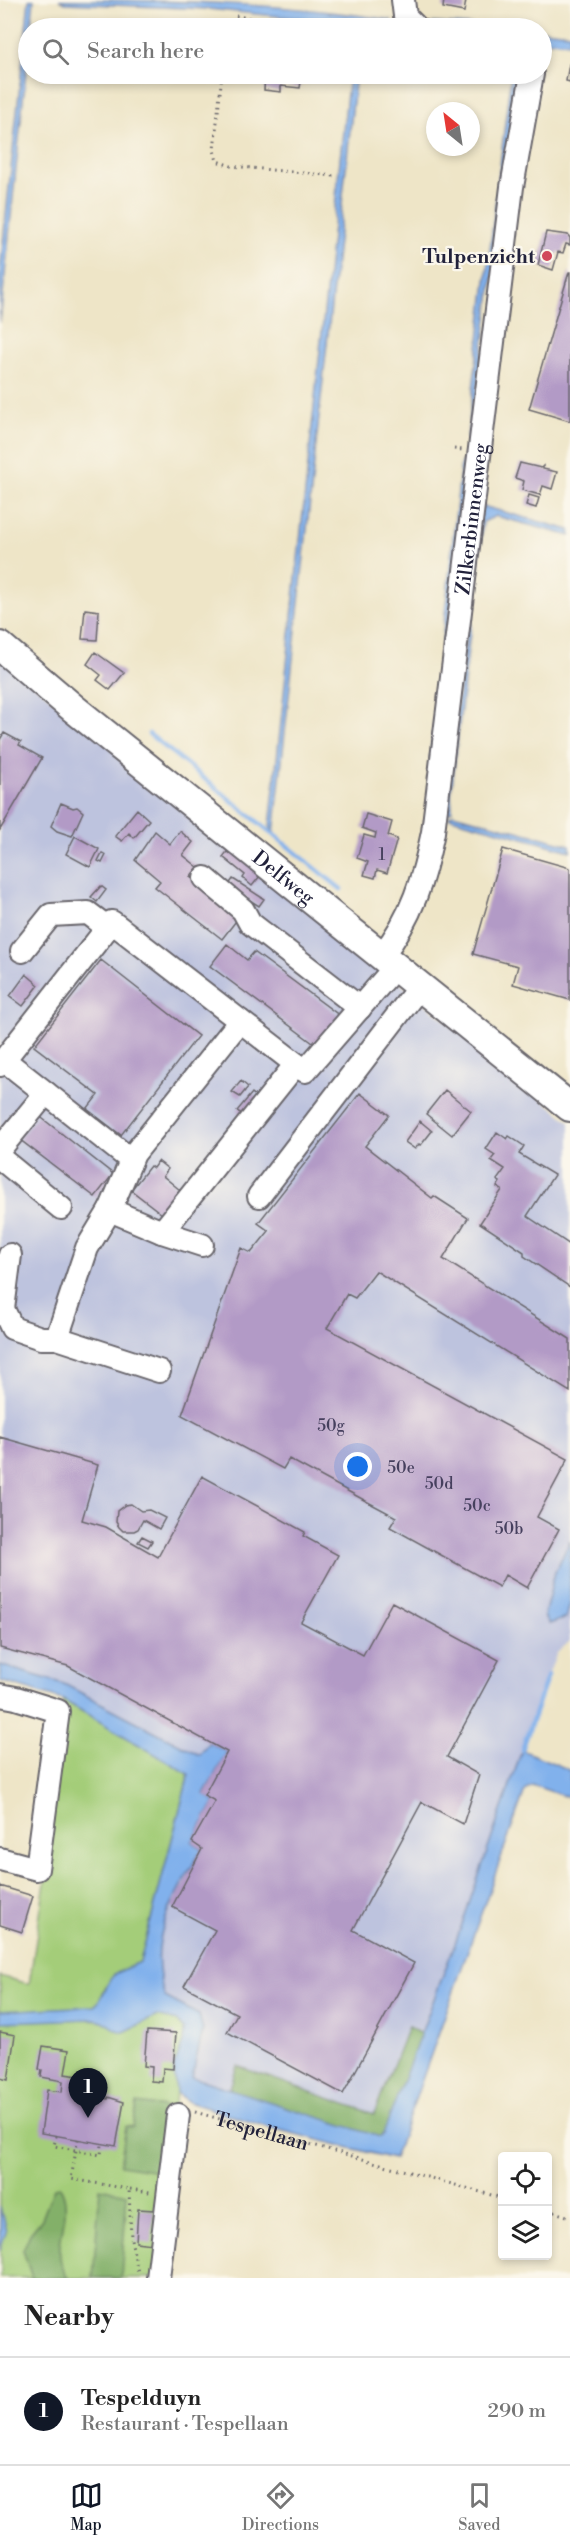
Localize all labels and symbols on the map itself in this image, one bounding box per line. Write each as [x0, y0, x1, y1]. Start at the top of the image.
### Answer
north arrow [426, 102, 480, 156]
place label: Tulpenzicht [422, 245, 536, 270]
marker: Tulpenzicht [540, 249, 554, 263]
street label: Zilkerbinnenweg [451, 441, 495, 596]
house number: 1 [379, 845, 386, 865]
street label: Delfweg [247, 846, 320, 911]
house number: 50g [317, 1416, 346, 1436]
your location [343, 1452, 372, 1481]
house number: 50e [387, 1458, 415, 1478]
house number: 50d [425, 1474, 453, 1494]
house number: 50c [463, 1496, 491, 1516]
house number: 50b [495, 1519, 523, 1539]
pin: 1 [68, 2068, 107, 2118]
street label: Tespellaan [211, 2107, 311, 2157]

